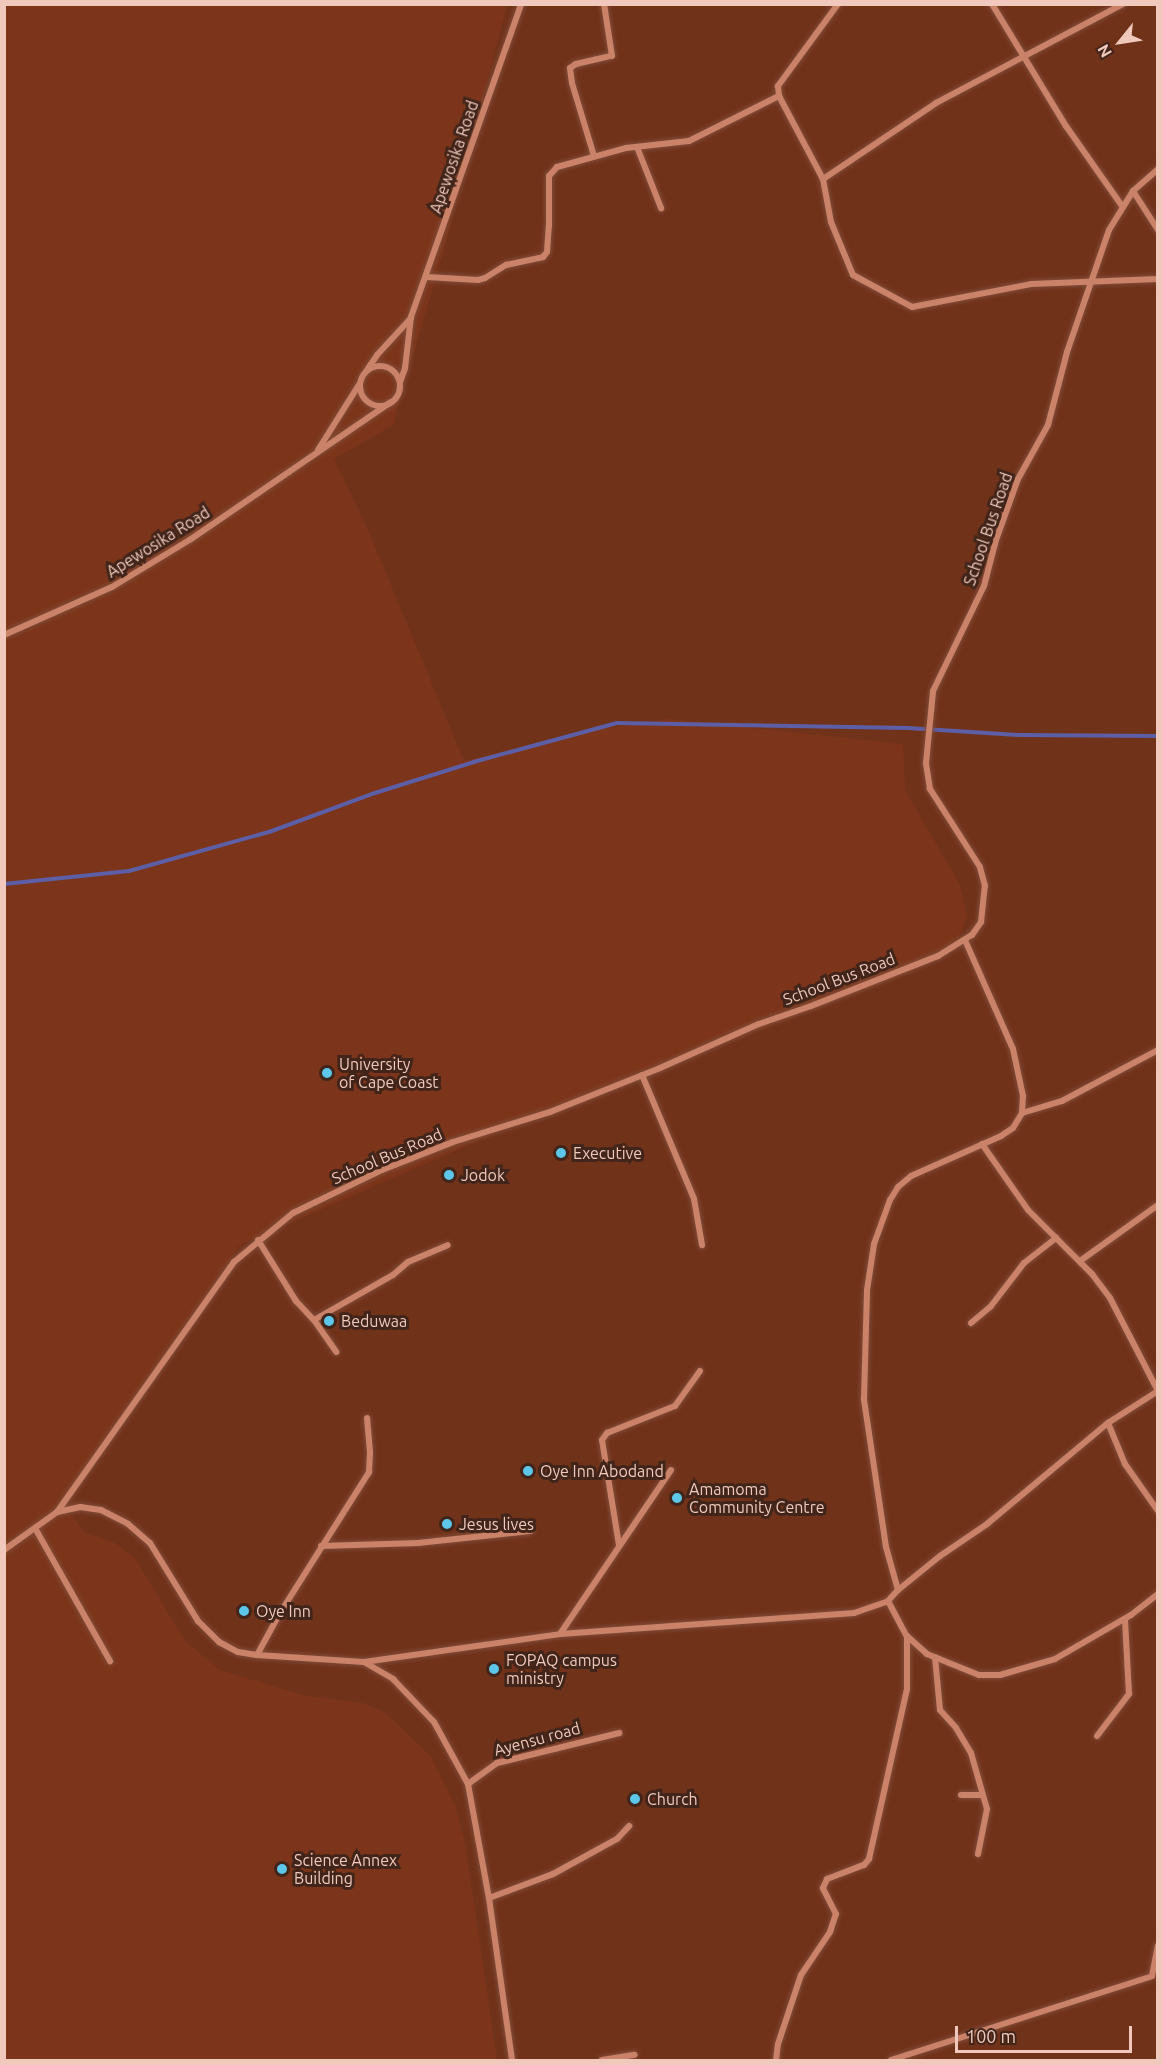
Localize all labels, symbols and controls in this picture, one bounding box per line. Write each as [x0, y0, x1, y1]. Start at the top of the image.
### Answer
north arrow [1090, 12, 1150, 72]
text: N [1094, 41, 1115, 61]
street label: Apewosika Road [426, 98, 482, 216]
street label: School Bus Road [960, 470, 1016, 588]
street label: Apewosika Road [103, 503, 213, 581]
street label: School Bus Road [780, 949, 898, 1009]
place label: University of Cape Coast [339, 1054, 439, 1092]
marker: University of Cape Coast [320, 1066, 334, 1080]
street label: School Bus Road [329, 1124, 445, 1188]
place label: Executive [573, 1143, 642, 1163]
marker: Executive [554, 1146, 568, 1160]
place label: Jodok [461, 1165, 505, 1185]
marker: Jodok [442, 1168, 456, 1182]
place label: Beduwaa [341, 1311, 407, 1331]
marker: Beduwaa [322, 1314, 336, 1328]
place label: Oye Inn Abodand [540, 1461, 664, 1481]
marker: Oye Inn Abodand [521, 1464, 535, 1478]
place label: Amamoma Community Centre [689, 1479, 825, 1517]
marker: Amamoma Community Centre [670, 1491, 684, 1505]
place label: Jesus lives [459, 1514, 534, 1534]
marker: Jesus lives [440, 1517, 454, 1531]
place label: Oye Inn [256, 1601, 311, 1621]
marker: Oye Inn [237, 1604, 251, 1618]
place label: FOPAQ campus ministry [506, 1650, 617, 1688]
marker: FOPAQ campus ministry [487, 1662, 501, 1676]
street label: Ayensu road [492, 1718, 582, 1760]
place label: Church [647, 1789, 698, 1809]
marker: Church [628, 1792, 642, 1806]
place label: Science Annex Building [294, 1850, 397, 1888]
marker: Science Annex Building [275, 1862, 289, 1876]
scale bar [958, 2014, 1135, 2052]
text: 100 m [966, 2026, 1016, 2046]

